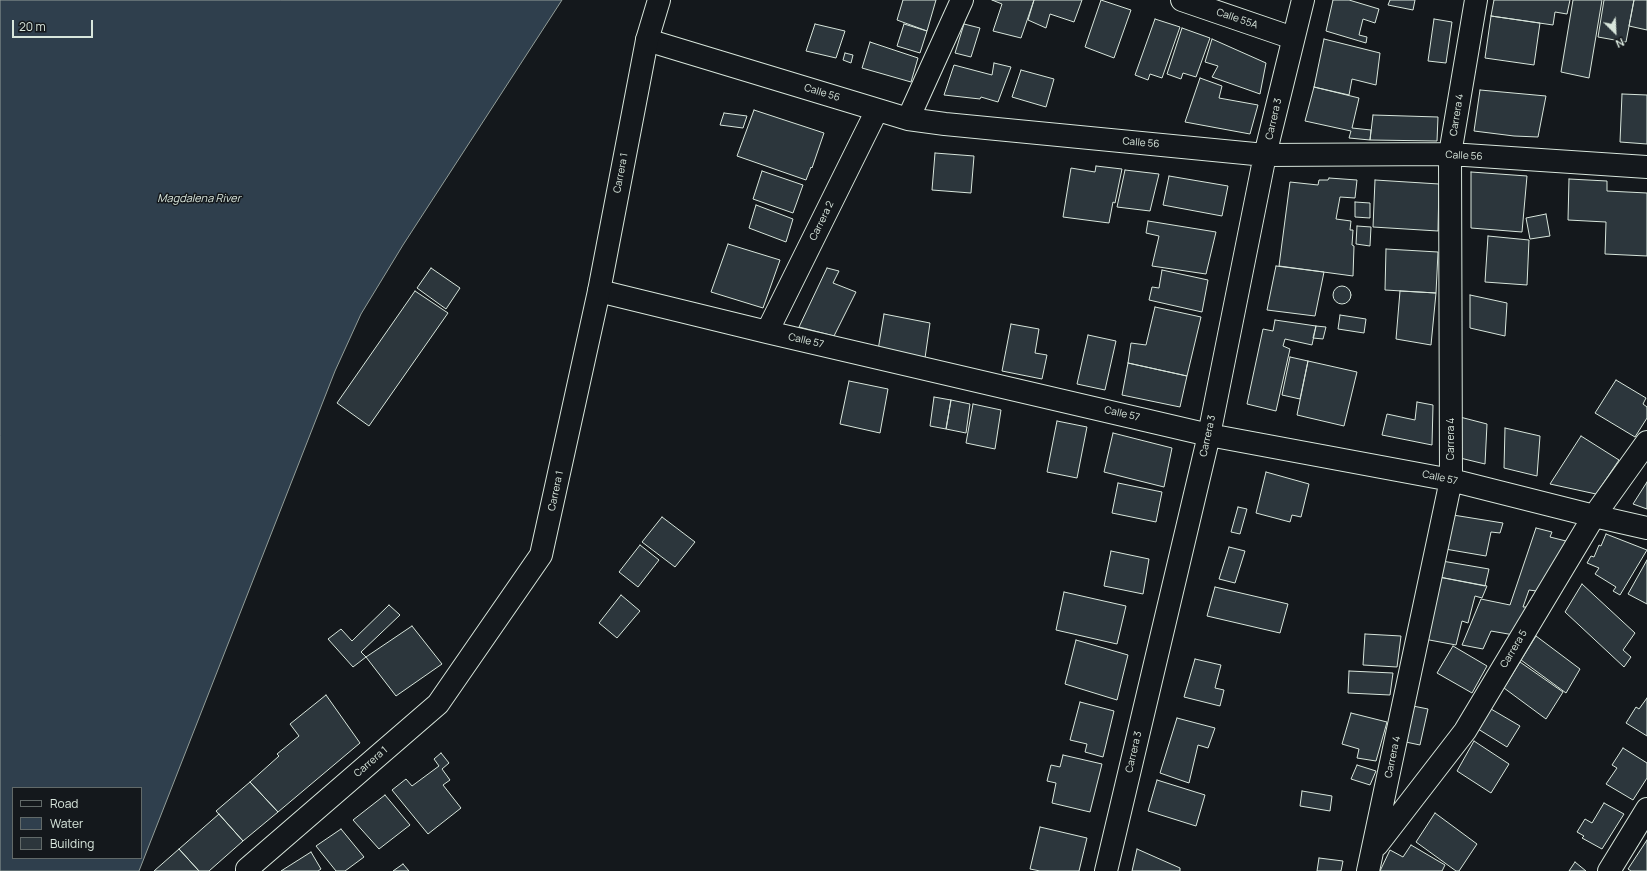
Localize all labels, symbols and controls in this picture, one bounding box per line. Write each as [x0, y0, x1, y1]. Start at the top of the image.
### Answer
street label: Calle 55A [1215, 6, 1259, 32]
scale bar [14, 12, 95, 38]
north arrow [1595, 12, 1635, 52]
text: 20 m [19, 18, 46, 35]
text: N [1613, 35, 1627, 52]
street label: Calle 56 [802, 82, 842, 104]
street label: Carrera 4 [1448, 93, 1466, 137]
street label: Carrera 3 [1263, 97, 1285, 141]
street label: Calle 56 [1122, 135, 1160, 151]
street label: Calle 56 [1445, 149, 1483, 163]
street label: Carrera 1 [611, 152, 631, 194]
water label: Magdalena River [157, 192, 241, 206]
street label: Carrera 2 [807, 199, 837, 243]
street label: Calle 57 [787, 331, 825, 351]
street label: Calle 57 [1103, 404, 1141, 424]
street label: Carrera 3 [1198, 414, 1218, 458]
street label: Carrera 4 [1445, 418, 1457, 460]
street label: Calle 57 [1421, 468, 1459, 488]
street label: Carrera 1 [546, 470, 566, 512]
street label: Carrera 5 [1498, 628, 1530, 670]
street label: Carrera 3 [1123, 730, 1145, 774]
street label: Carrera 4 [1383, 735, 1403, 779]
street label: Carrera 1 [352, 744, 390, 780]
legend [12, 787, 142, 859]
text: Road [50, 795, 78, 812]
text: Water [50, 815, 83, 832]
text: Building [50, 835, 94, 852]

